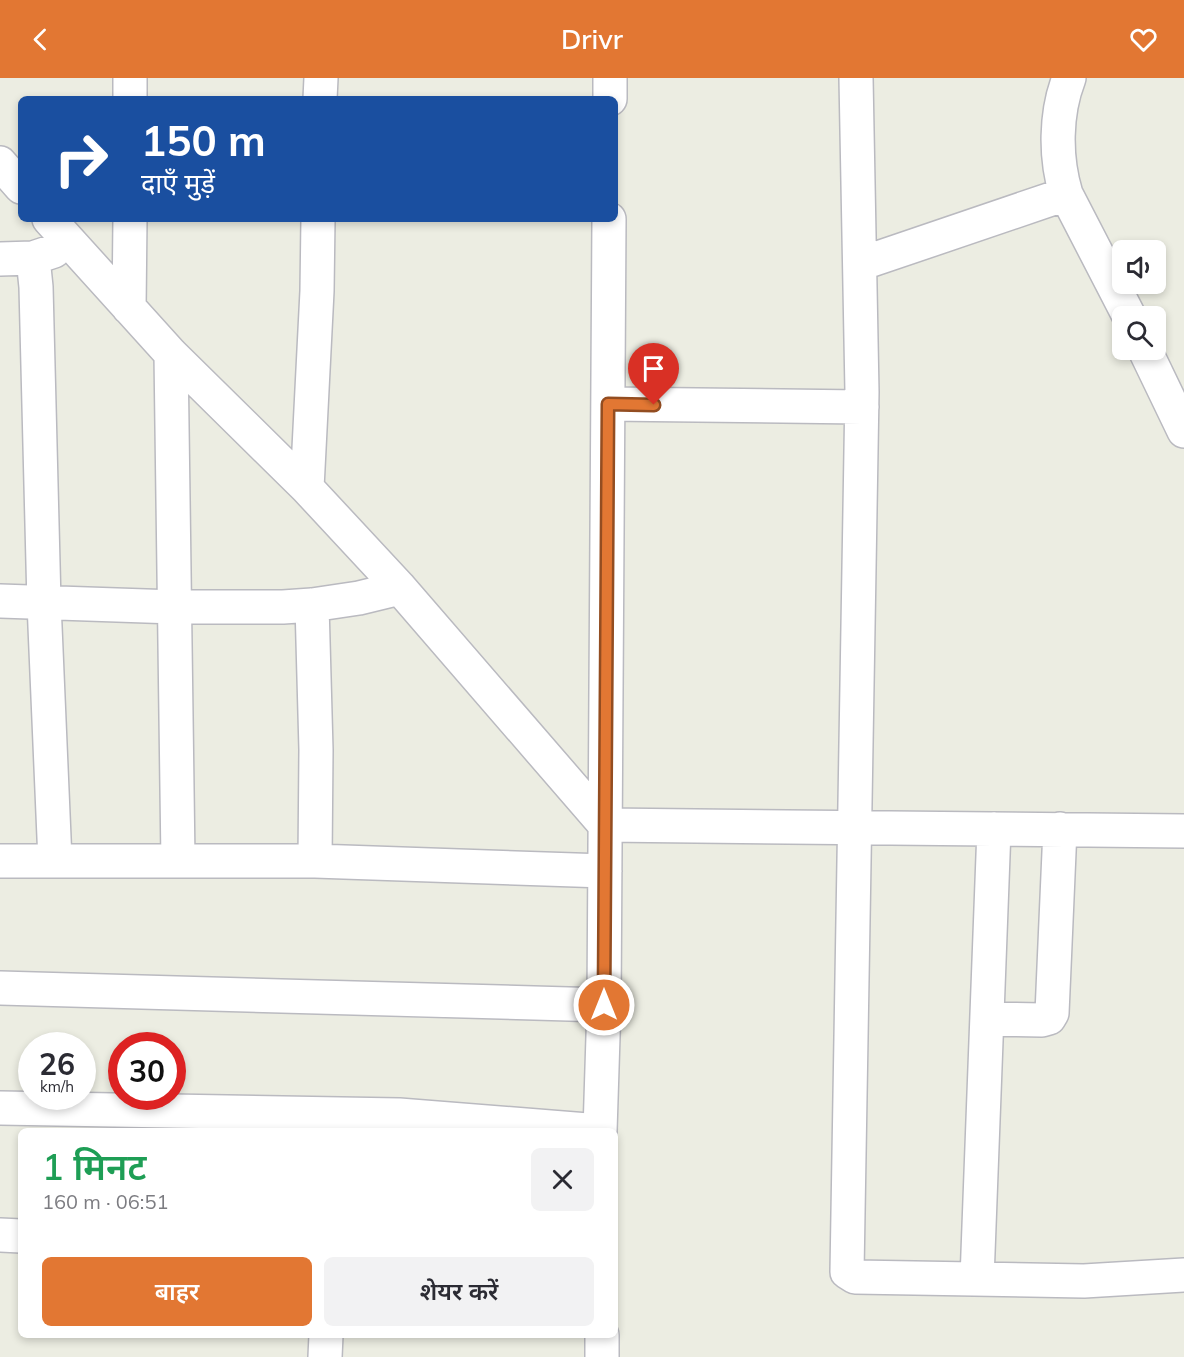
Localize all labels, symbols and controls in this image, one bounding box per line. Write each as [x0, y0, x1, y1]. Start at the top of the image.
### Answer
text: Drivr [561, 22, 623, 56]
icon: back [24, 23, 57, 56]
icon: heart [1127, 23, 1160, 56]
text: 150 m [141, 114, 266, 167]
icon: right [42, 120, 120, 198]
text: दाएँ मुड़ें [141, 166, 215, 200]
map controls [1112, 240, 1166, 360]
button: sound [1112, 240, 1166, 294]
button: search [1112, 306, 1166, 360]
pin [628, 343, 679, 405]
icon: arrive [637, 352, 670, 385]
position arrow [572, 973, 636, 1037]
speed limit sign: 30 [108, 1032, 186, 1110]
text: 26 [39, 1045, 75, 1083]
text: km/h [40, 1077, 74, 1096]
text: 1 मिनट [42, 1144, 146, 1189]
button: close [531, 1148, 594, 1211]
text: 160 m · 06:51 [42, 1189, 168, 1214]
button: बाहर [42, 1257, 312, 1326]
button: शेयर करें [324, 1257, 594, 1326]

